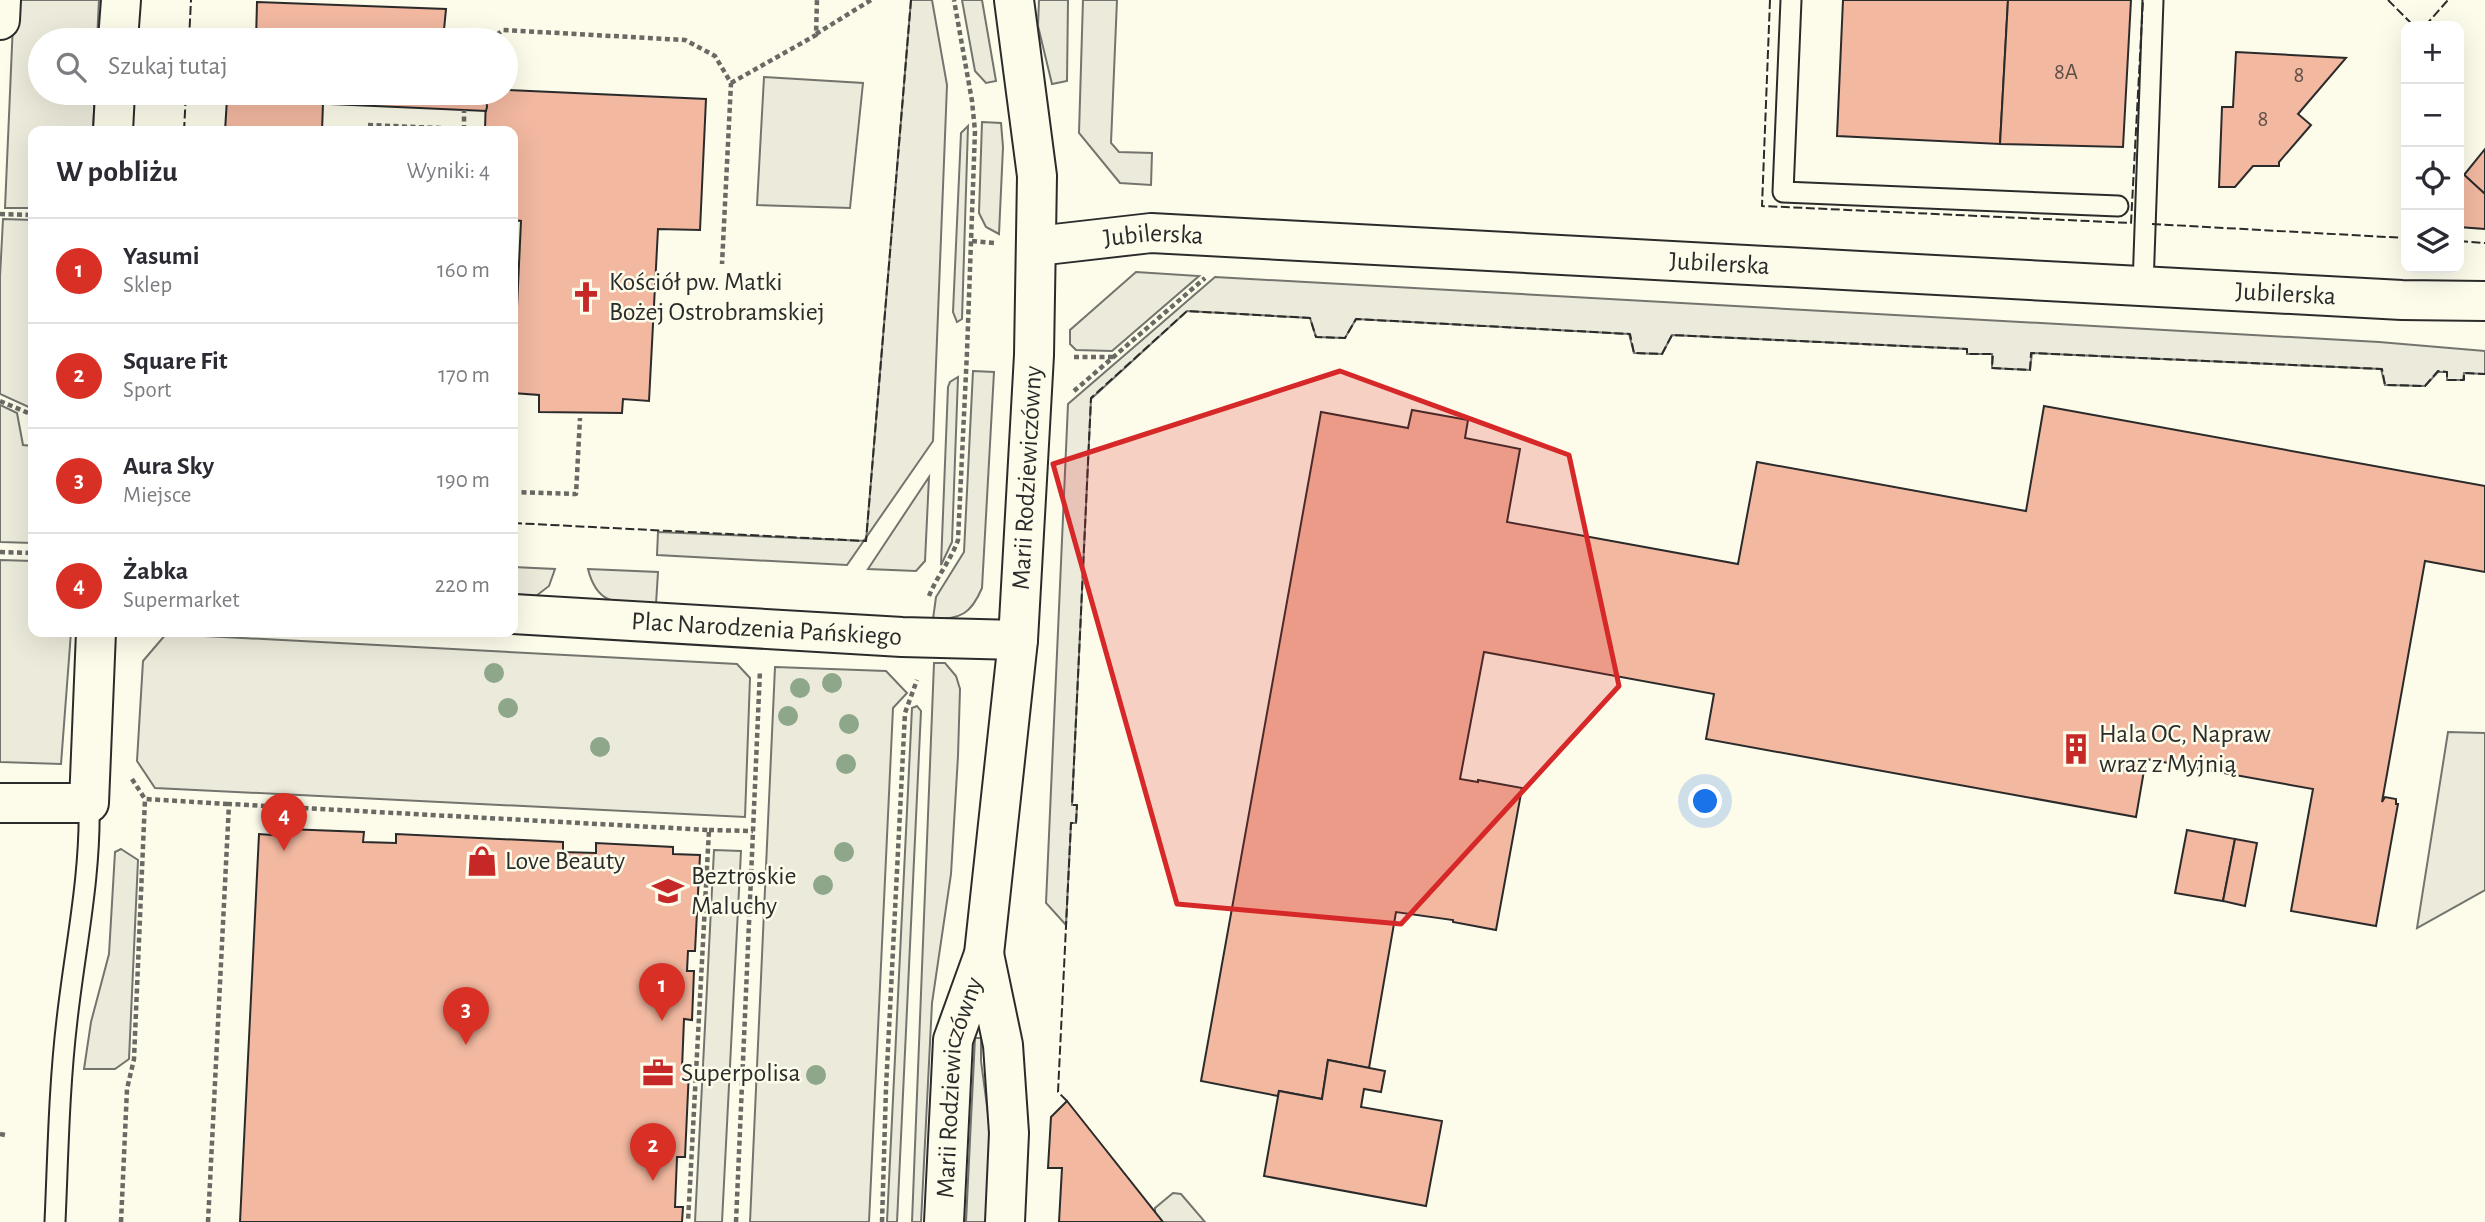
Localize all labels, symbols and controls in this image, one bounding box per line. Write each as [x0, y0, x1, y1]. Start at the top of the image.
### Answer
map controls [2401, 21, 2464, 273]
button: + [2401, 21, 2464, 84]
search box [28, 28, 518, 105]
icon: search [52, 48, 90, 86]
text: Szukaj tutaj [108, 53, 228, 79]
house number: 8A [2054, 61, 2078, 84]
house number: 8 [2294, 64, 2304, 87]
button: − [2401, 84, 2464, 147]
house number: 8 [2258, 108, 2268, 131]
button: locate [2401, 147, 2464, 210]
text: W pobliżu [56, 157, 178, 187]
text: Wyniki: 4 [407, 160, 490, 183]
button: layers [2401, 210, 2464, 273]
street label: Jubilerska [1102, 220, 1204, 251]
text: Yasumi [123, 243, 199, 269]
street label: Jubilerska [1669, 248, 1770, 279]
text: 1 [75, 259, 83, 282]
text: 160 m [437, 259, 490, 282]
place label: Kościół pw. Matki Bożej Ostrobramskiej [609, 269, 825, 325]
text: Sklep [123, 274, 172, 297]
street label: Jubilerska [2235, 278, 2337, 309]
church icon: Kościół pw. Matki Bożej Ostrobramskiej [569, 280, 603, 314]
text: Square Fit [123, 348, 228, 374]
text: 2 [74, 364, 84, 387]
text: 170 m [438, 364, 490, 387]
street label: Marii Rodziewiczówny [1008, 365, 1046, 590]
text: Sport [123, 379, 171, 402]
text: Aura Sky [123, 453, 214, 479]
text: 3 [74, 469, 84, 492]
text: 190 m [437, 469, 490, 492]
text: Miejsce [123, 484, 191, 507]
text: Żabka [123, 558, 188, 584]
text: 4 [73, 574, 85, 597]
text: 220 m [435, 574, 490, 597]
text: Supermarket [123, 589, 240, 612]
street label: Plac Narodzenia Pańskiego [630, 608, 903, 650]
place label: Hala OC, Napraw wraz z Myjnią [2099, 721, 2271, 777]
building icon: Hala OC, Napraw wraz z Myjnią [2059, 732, 2093, 766]
your location [1688, 784, 1722, 818]
pin: 4 [261, 793, 307, 851]
shop icon: Love Beauty [465, 844, 499, 878]
place label: Love Beauty [505, 848, 625, 874]
place label: Beztroskie Maluchy [691, 863, 797, 919]
school or university icon: Beztroskie Maluchy [651, 874, 685, 908]
pin: 1 [639, 963, 685, 1021]
street label: Marii Rodziewiczówny [932, 974, 988, 1199]
pin: 3 [443, 987, 489, 1045]
office icon: Superpolisa [641, 1056, 675, 1090]
place label: Superpolisa [681, 1060, 801, 1086]
pin: 2 [630, 1123, 676, 1181]

